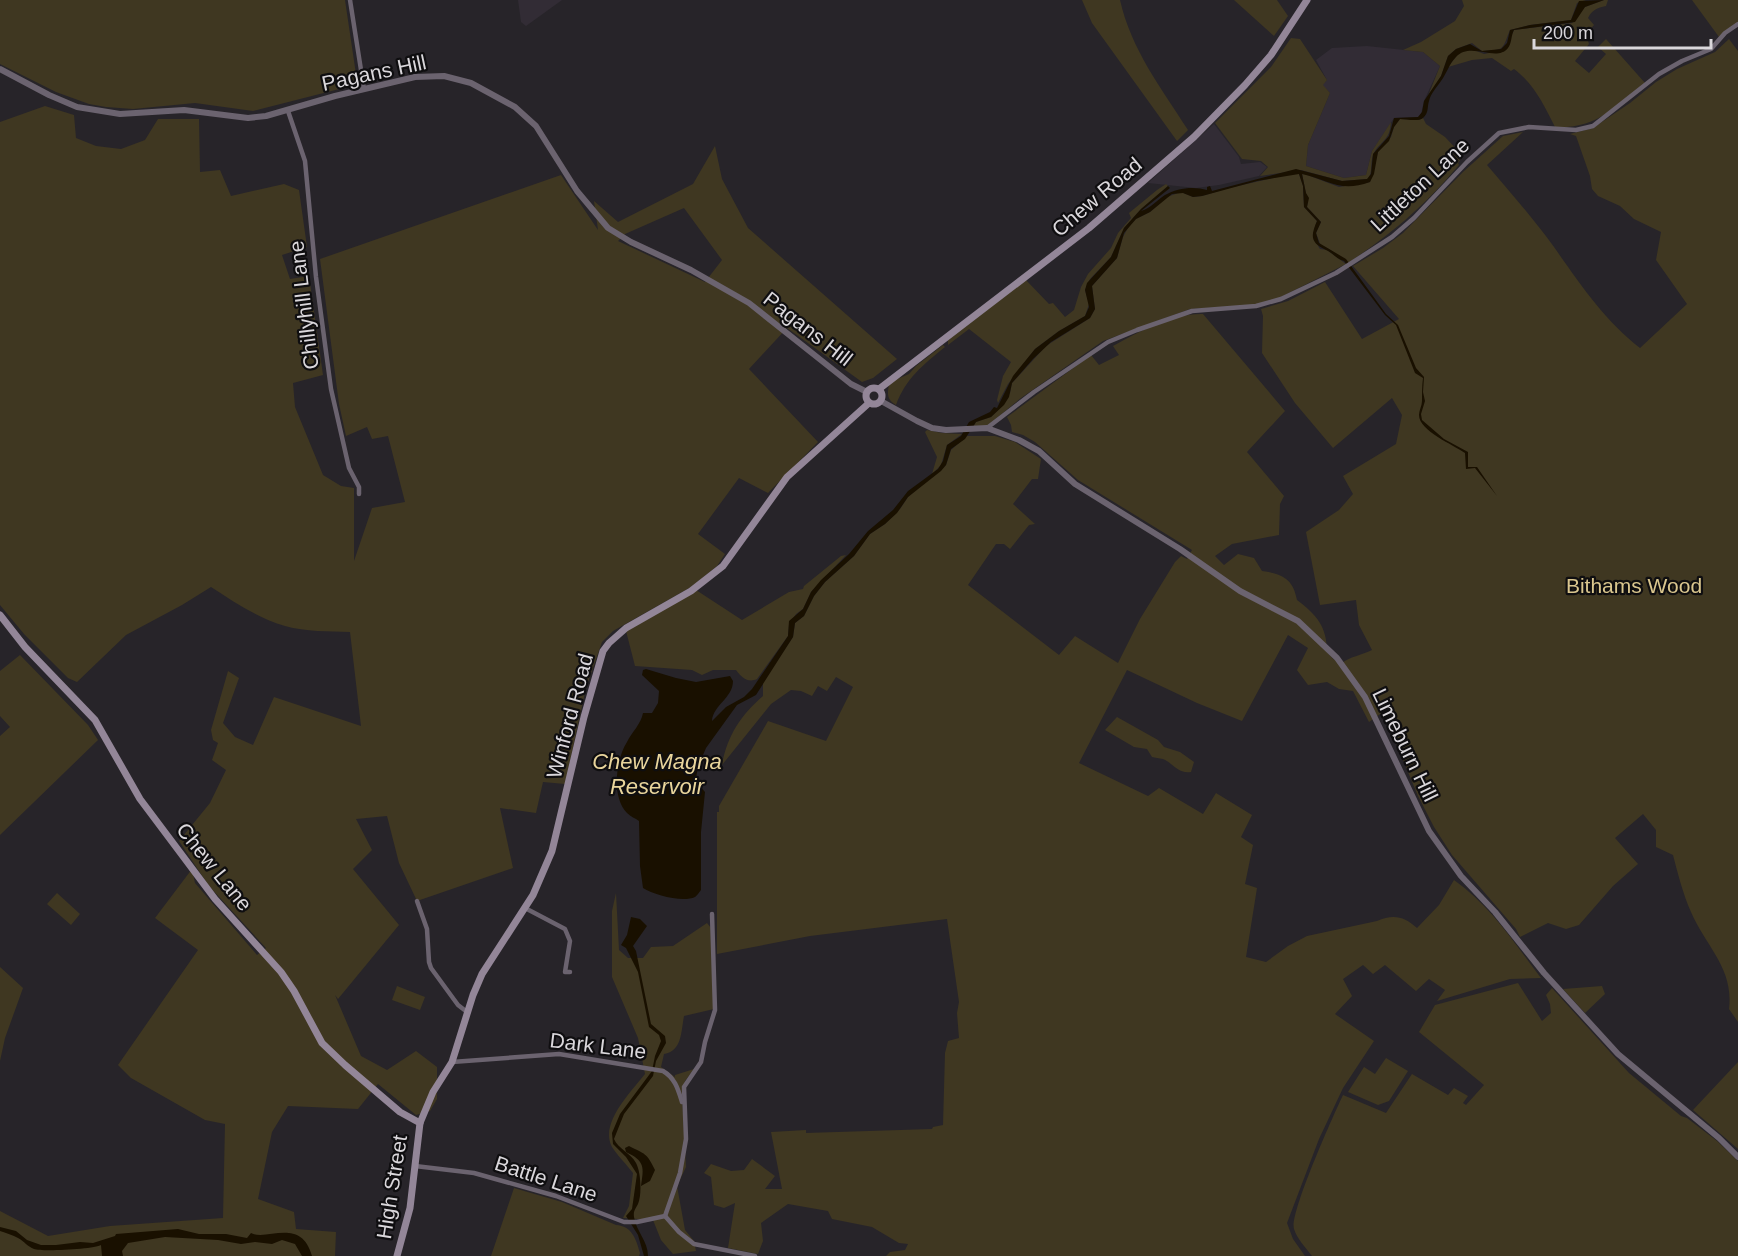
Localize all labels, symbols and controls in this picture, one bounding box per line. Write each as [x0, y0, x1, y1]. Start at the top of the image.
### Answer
scale bar [1534, 12, 1711, 50]
text: 200 m [1543, 23, 1593, 43]
street label: Pagans Hill [320, 50, 428, 95]
street label: Littleton Lane [1366, 133, 1474, 236]
street label: Chew Road [1047, 153, 1146, 241]
street label: Chillyhill Lane [284, 239, 323, 371]
street label: Pagans Hill [759, 287, 857, 370]
park label: Bithams Wood [1566, 574, 1702, 597]
street label: Winford Road [542, 651, 597, 781]
street label: Limeburn Hill [1368, 685, 1443, 805]
water label: Chew Magna Reservoir [592, 749, 722, 799]
street label: Chew Lane [172, 818, 257, 915]
street label: Dark Lane [549, 1028, 648, 1063]
street label: High Street [372, 1133, 411, 1241]
street label: Battle Lane [492, 1151, 600, 1206]

